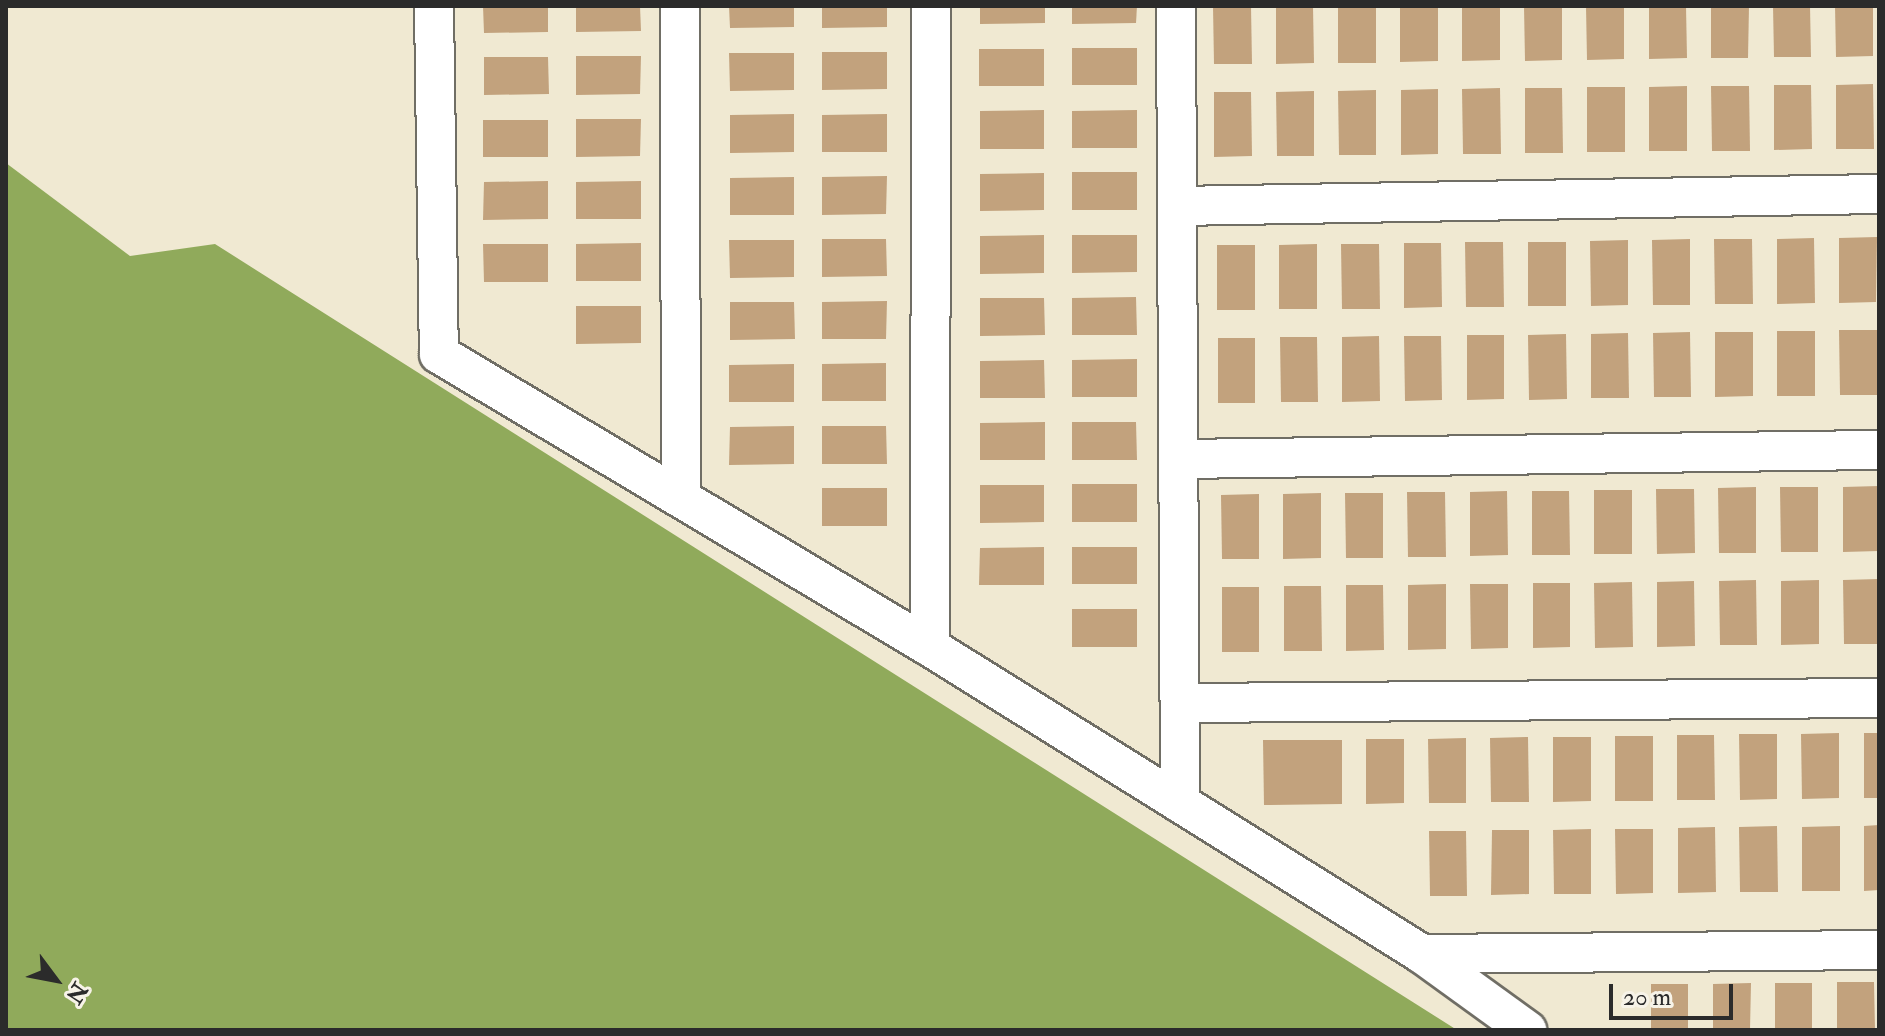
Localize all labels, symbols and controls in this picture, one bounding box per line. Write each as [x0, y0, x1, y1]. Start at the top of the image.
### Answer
north arrow [16, 940, 96, 1020]
scale bar [1613, 968, 1737, 1018]
text: N [59, 977, 93, 1008]
text: 20 m [1623, 982, 1671, 1013]

